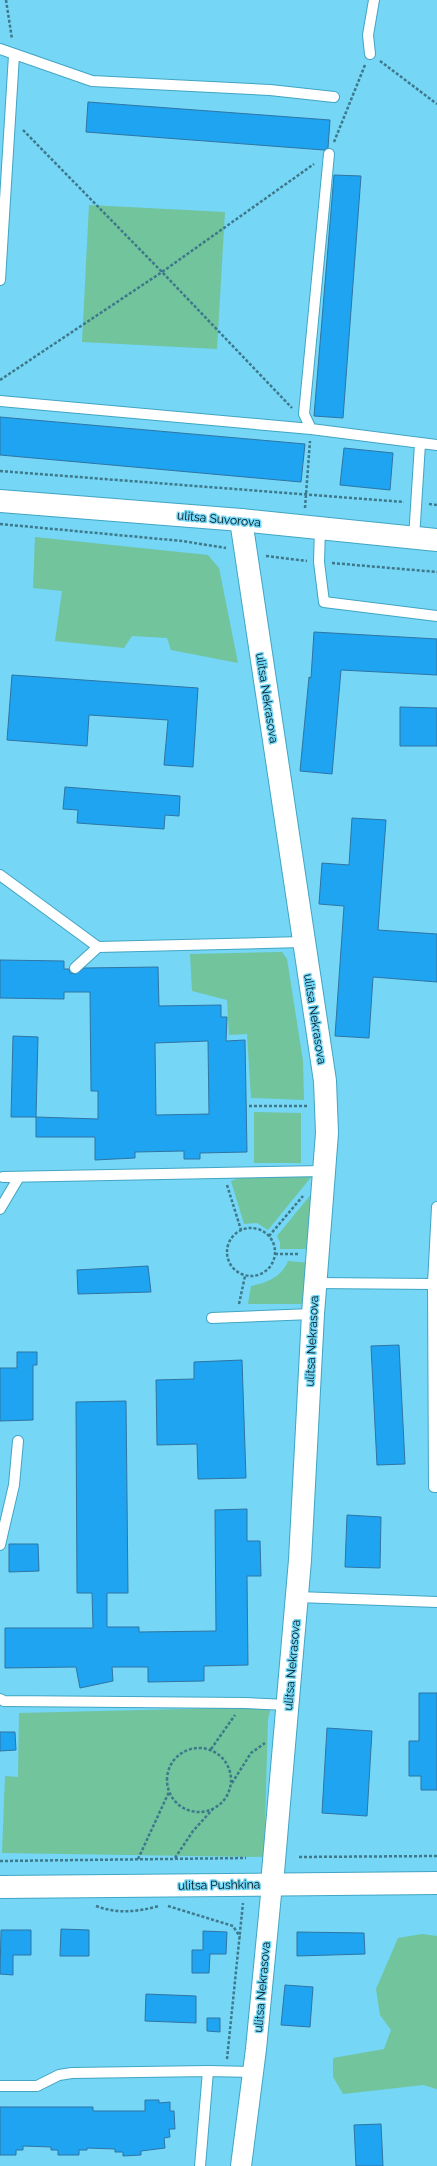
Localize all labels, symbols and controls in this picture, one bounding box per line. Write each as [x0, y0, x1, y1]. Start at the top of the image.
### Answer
street label: ulitsa Suvorova [177, 508, 261, 530]
street label: ulitsa Nekrasova [253, 652, 281, 744]
street label: ulitsa Nekrasova [301, 973, 329, 1065]
street label: ulitsa Nekrasova [303, 1295, 321, 1387]
street label: ulitsa Nekrasova [281, 1619, 303, 1711]
street label: ulitsa Pushkina [178, 1877, 260, 1893]
street label: ulitsa Nekrasova [251, 1941, 273, 2033]

